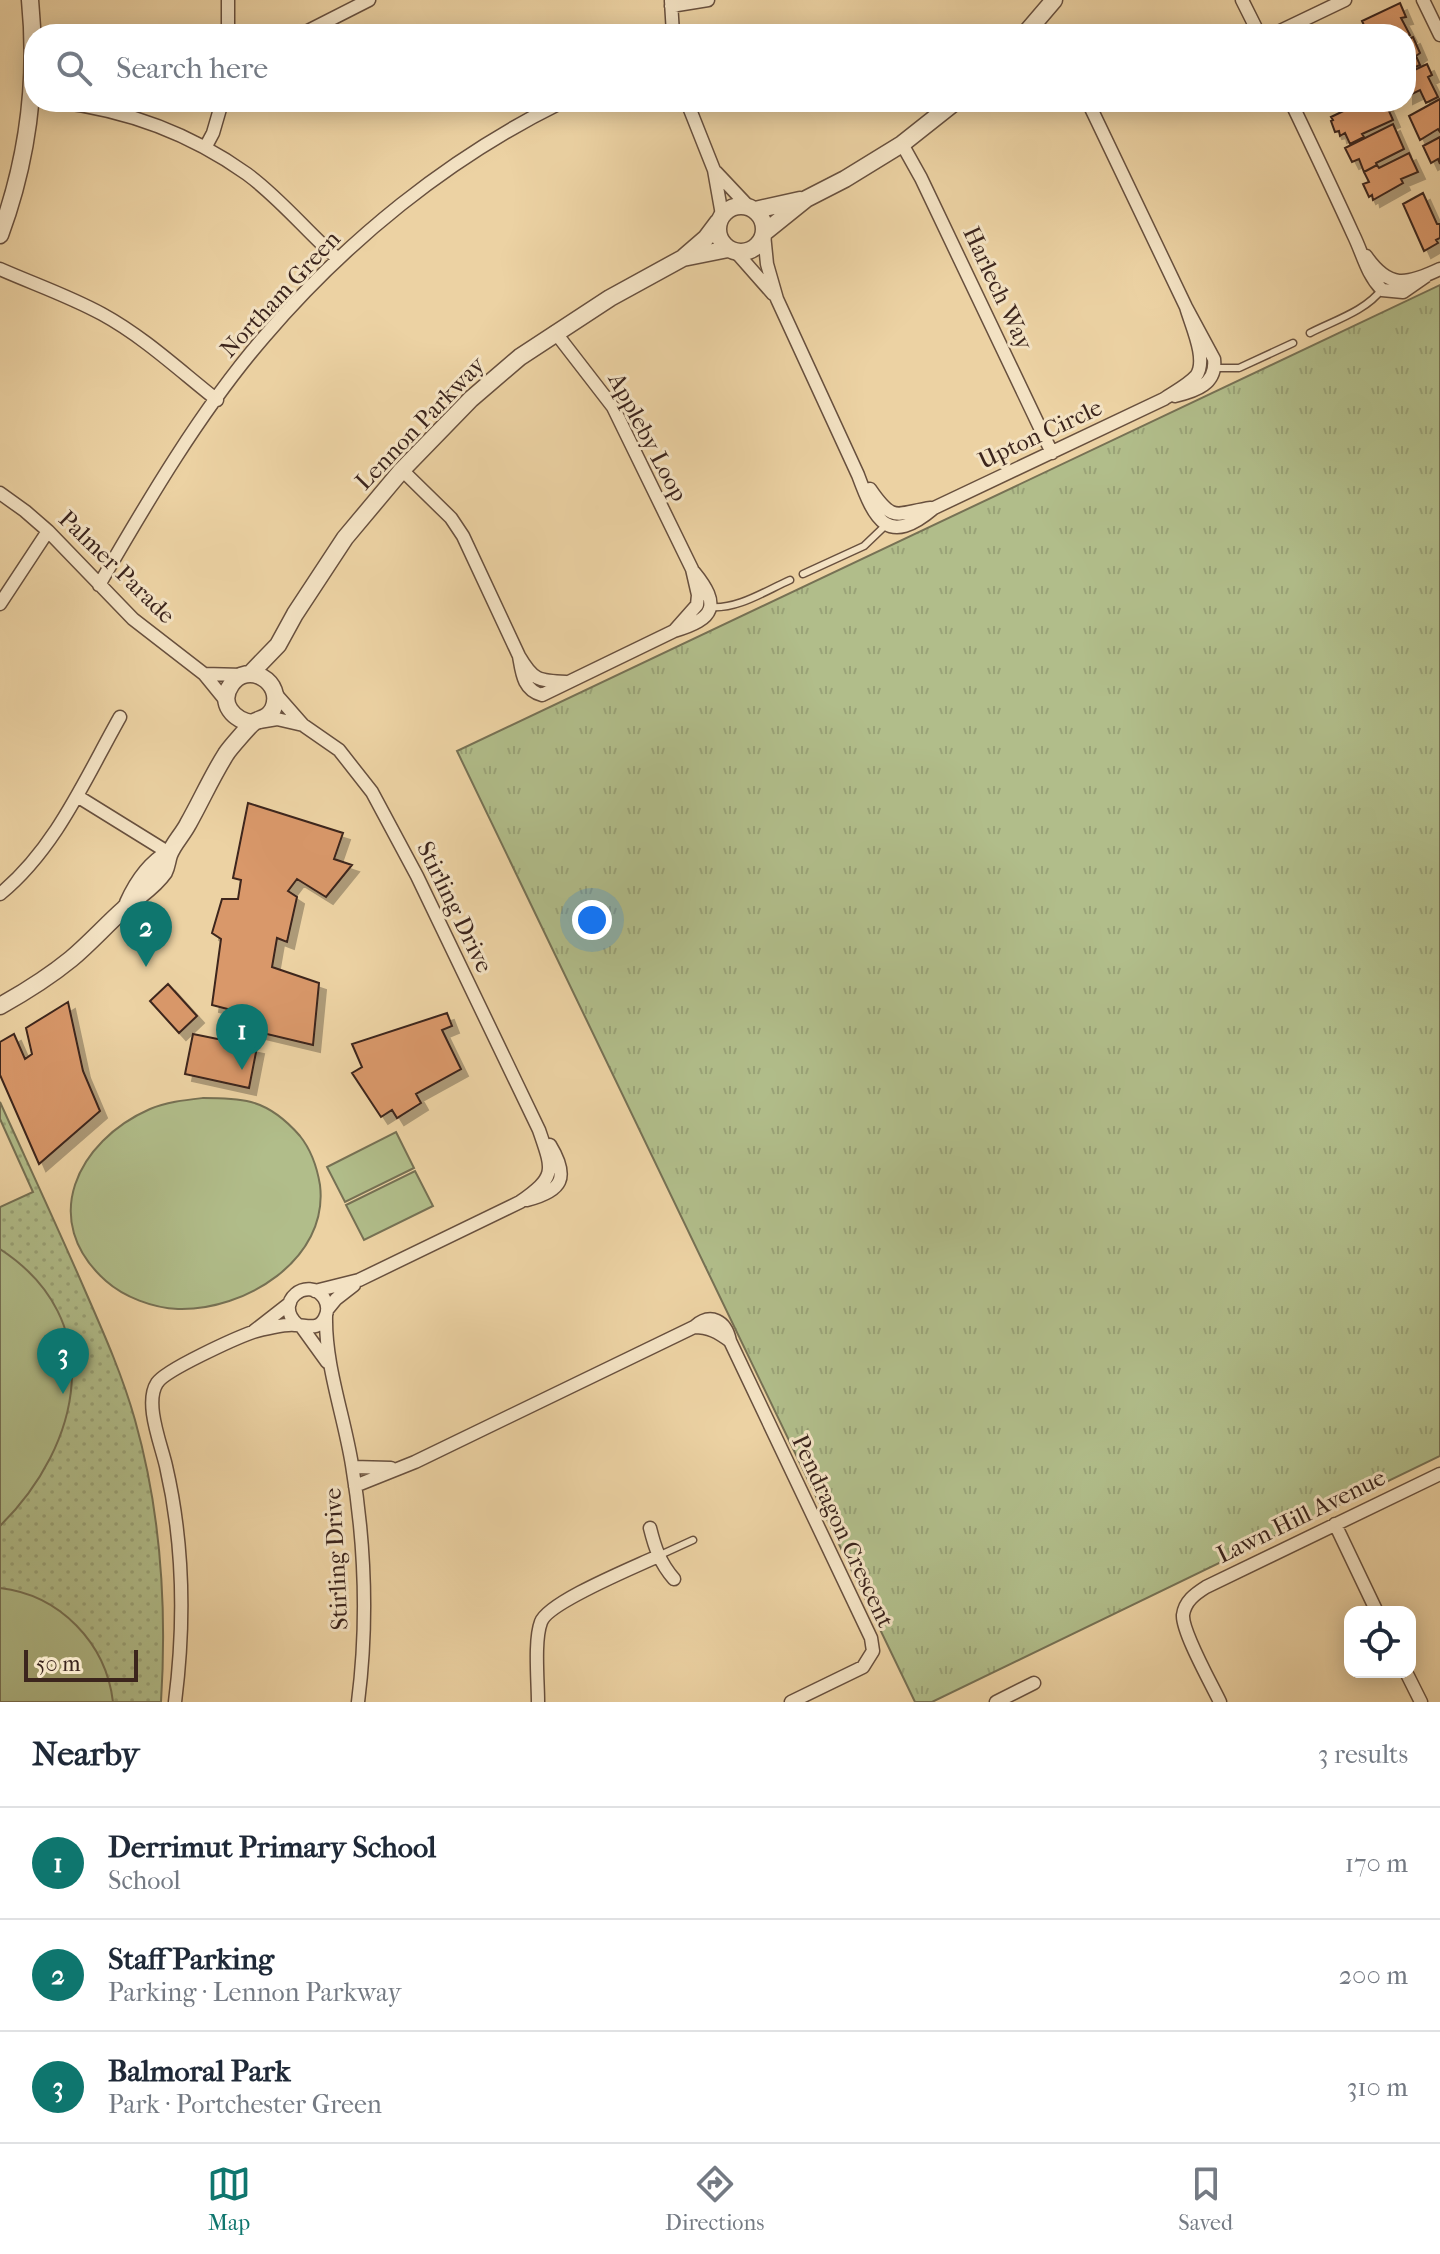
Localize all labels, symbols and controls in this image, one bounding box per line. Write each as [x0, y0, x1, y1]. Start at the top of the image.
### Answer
search box [24, 24, 1416, 112]
icon: search [52, 46, 96, 90]
text: Search here [116, 51, 268, 86]
street label: Harlech Way [957, 222, 1039, 355]
street label: Northam Green [214, 225, 346, 363]
street label: Lennon Parkway [349, 350, 491, 495]
street label: Appleby Loop [602, 367, 694, 506]
street label: Upton Circle [974, 393, 1106, 475]
street label: Palmer Parade [53, 505, 181, 629]
street label: Stirling Drive [411, 837, 499, 977]
your location [572, 900, 612, 940]
pin: 2 [120, 901, 172, 967]
pin: 1 [216, 1004, 268, 1070]
pin: 3 [37, 1328, 89, 1394]
street label: Pendragon Crescent [786, 1430, 900, 1632]
street label: Lawn Hill Avenue [1212, 1463, 1390, 1569]
street label: Stirling Drive [318, 1487, 354, 1631]
map controls [1344, 1606, 1416, 1678]
button: locate [1344, 1606, 1416, 1678]
scale bar [24, 1646, 138, 1682]
text: 50 m [36, 1651, 81, 1677]
text: Nearby [32, 1734, 139, 1774]
text: 3 results [1318, 1739, 1408, 1770]
text: Derrimut Primary School [108, 1830, 436, 1865]
text: 1 [53, 1848, 63, 1879]
text: 170 m [1345, 1848, 1408, 1879]
text: School [108, 1865, 181, 1896]
text: Staff Parking [108, 1942, 274, 1977]
text: 2 [51, 1960, 65, 1991]
text: 200 m [1339, 1960, 1408, 1991]
text: Parking · Lennon Parkway [108, 1977, 401, 2008]
text: Balmoral Park [108, 2054, 291, 2089]
text: 3 [53, 2072, 63, 2103]
text: 310 m [1347, 2072, 1408, 2103]
text: Park · Portchester Green [108, 2089, 382, 2120]
tab: Map [207, 2162, 251, 2236]
tab: Directions [665, 2162, 764, 2236]
tab: Saved [1178, 2162, 1233, 2236]

